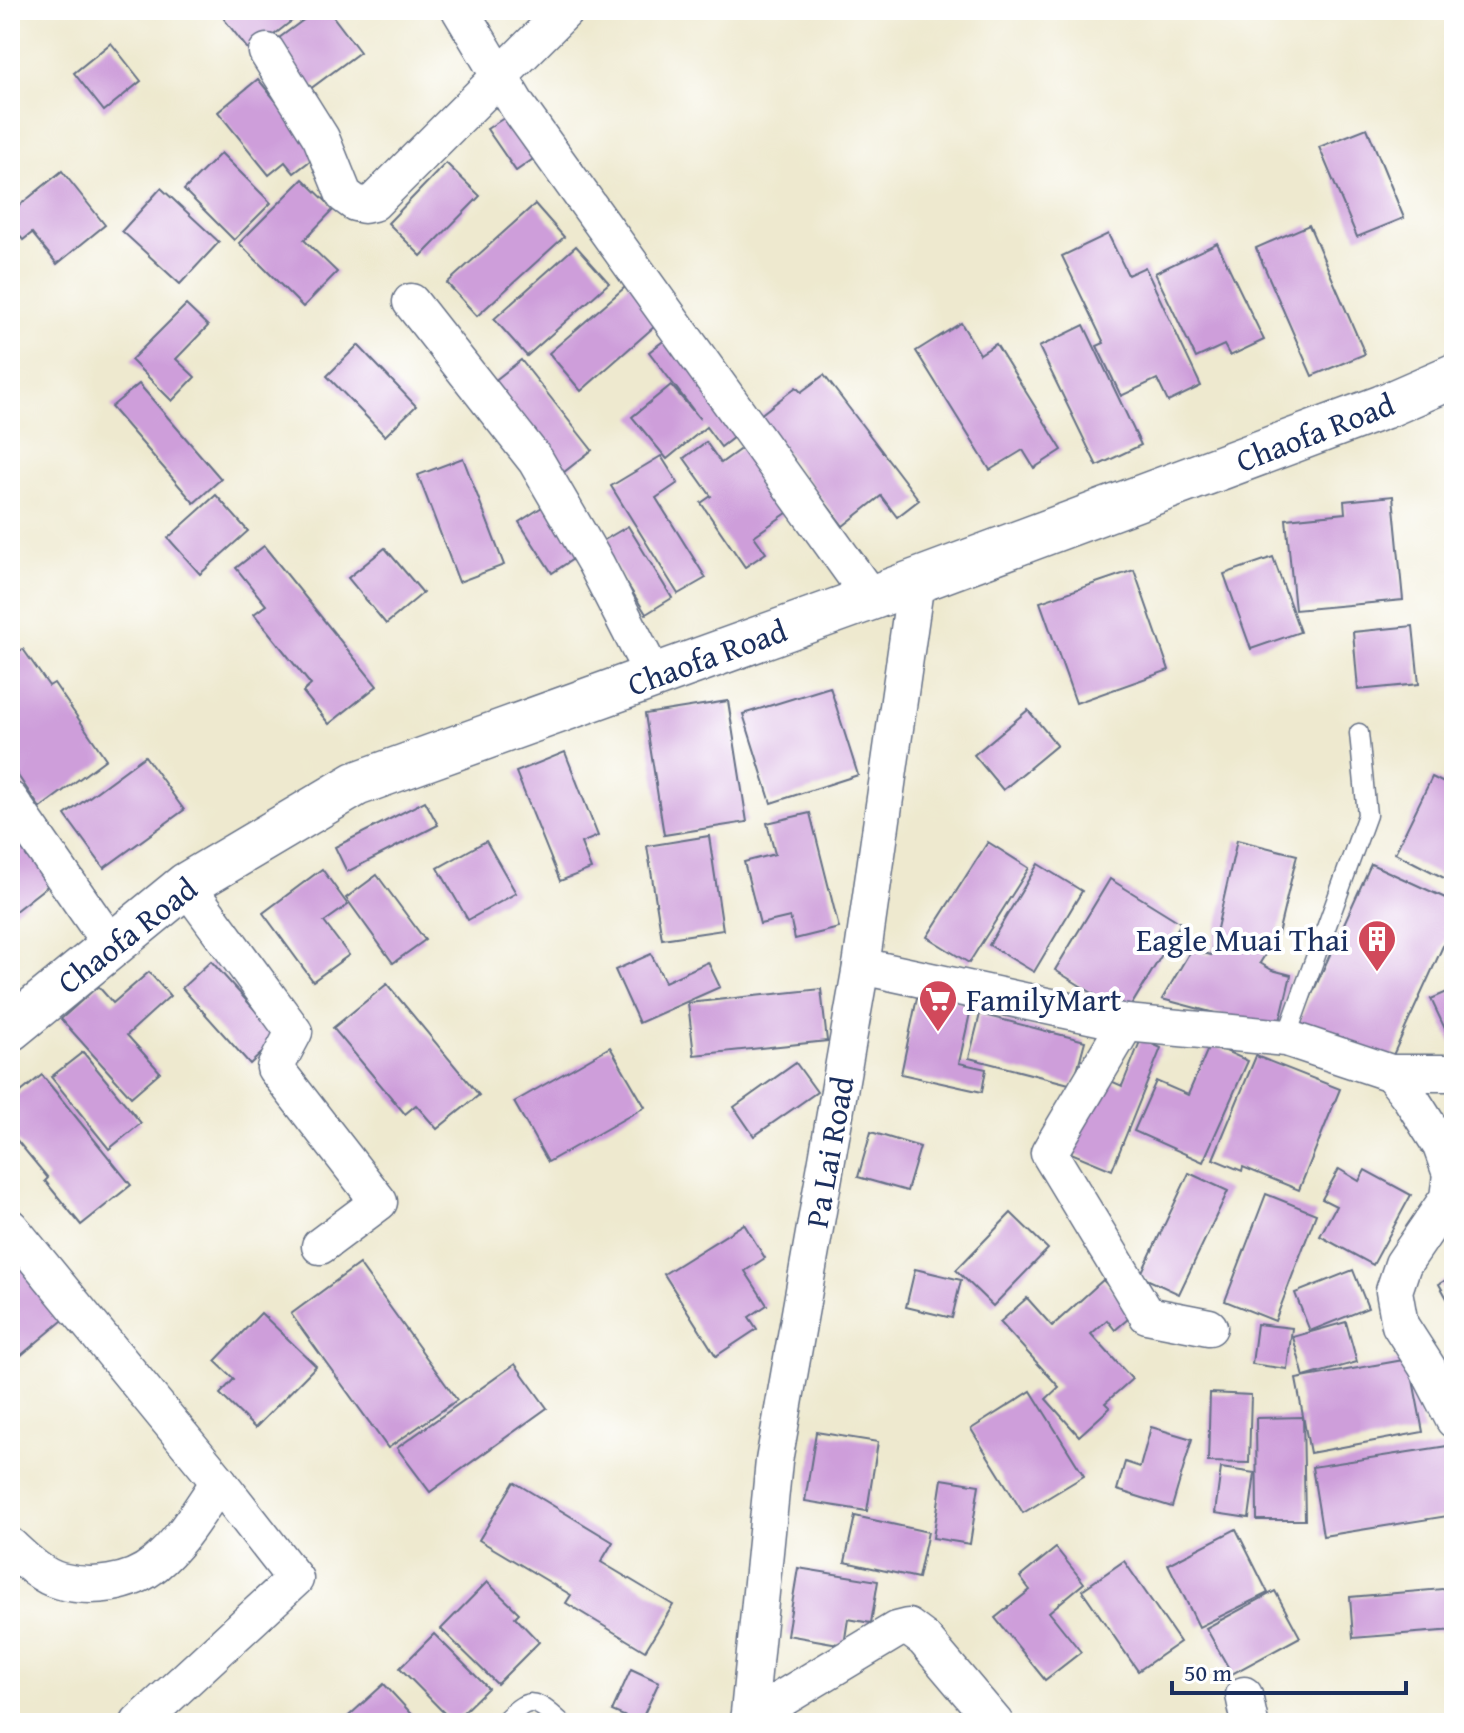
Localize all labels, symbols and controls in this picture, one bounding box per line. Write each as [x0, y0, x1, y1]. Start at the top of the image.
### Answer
street label: Chaofa Road [1229, 380, 1401, 484]
street label: Chaofa Road [621, 606, 793, 708]
street label: Chaofa Road [47, 865, 207, 1005]
place label: Eagle Muai Thai [1136, 916, 1349, 963]
building icon: Eagle Muai Thai [1356, 918, 1398, 973]
place label: FamilyMart [966, 976, 1121, 1023]
supermarket icon: FamilyMart [917, 978, 959, 1033]
street label: Pa Lai Road [793, 1073, 865, 1231]
scale bar [1172, 1645, 1406, 1695]
text: 50 m [1184, 1655, 1232, 1690]

